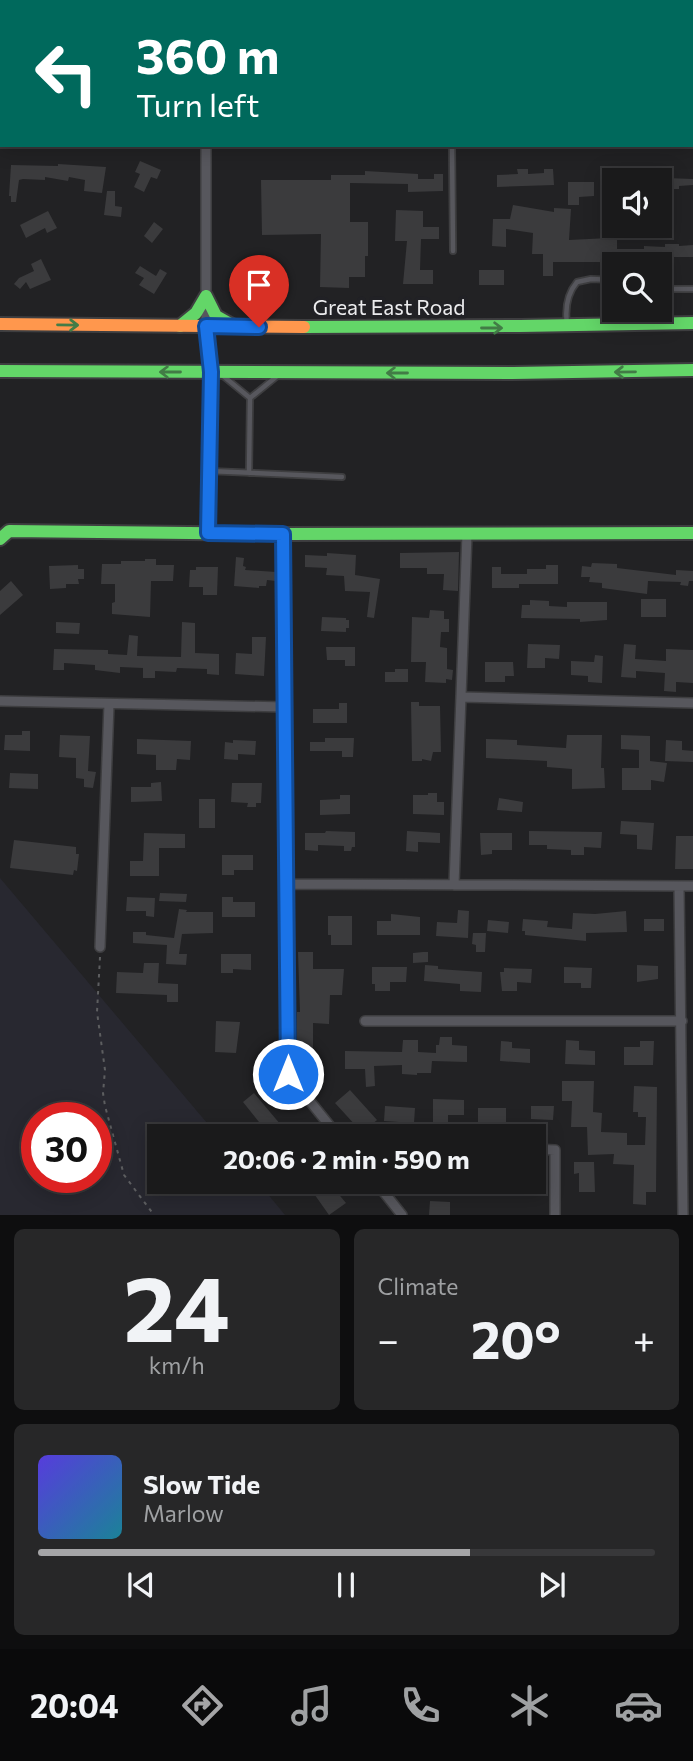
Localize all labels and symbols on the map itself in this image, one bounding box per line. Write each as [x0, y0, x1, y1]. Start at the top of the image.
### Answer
pin [229, 255, 289, 327]
street label: Great East Road [313, 294, 465, 319]
one-way arrow [56, 318, 79, 332]
one-way arrow [480, 321, 503, 335]
one-way arrow [159, 365, 182, 379]
one-way arrow [614, 365, 637, 379]
one-way arrow [386, 366, 409, 380]
position arrow [251, 1037, 325, 1111]
speed limit sign: 30 [21, 1102, 112, 1193]

